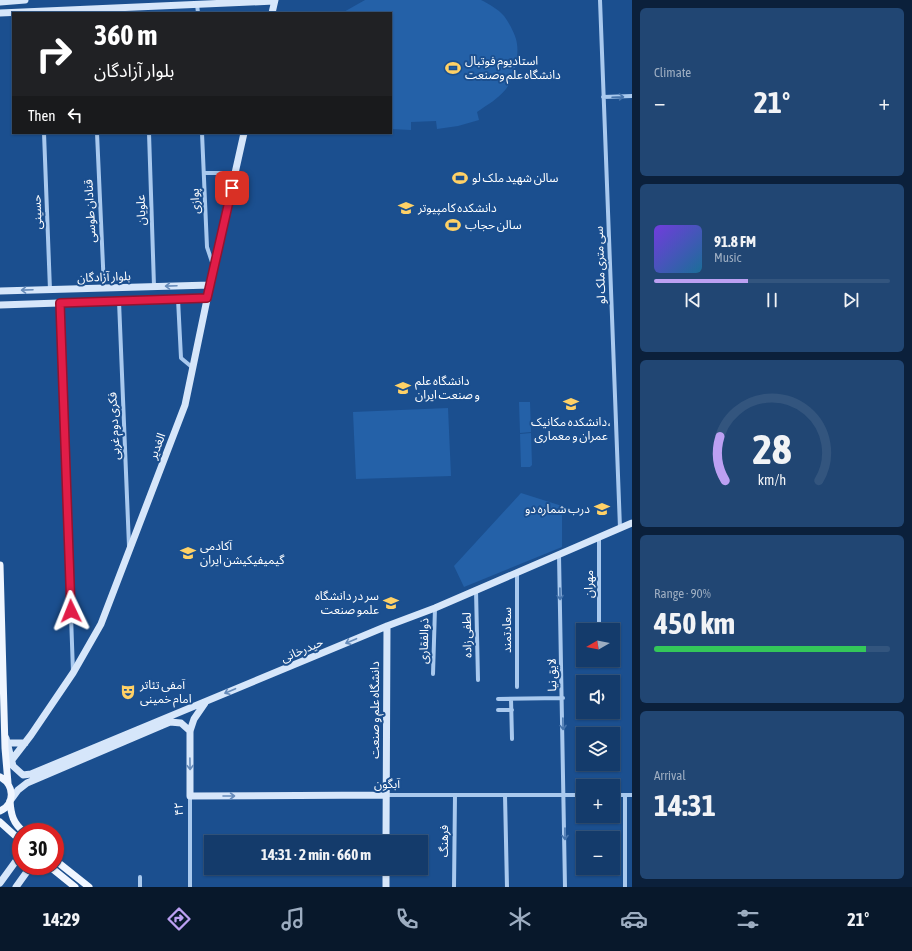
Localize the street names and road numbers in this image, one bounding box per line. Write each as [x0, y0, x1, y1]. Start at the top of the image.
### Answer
street label: قنادان طوسی [81, 179, 99, 243]
street label: پوازی [188, 188, 204, 214]
street label: حسینی [29, 194, 45, 230]
street label: علویان [133, 194, 149, 226]
street label: سی متری ملک لو [592, 226, 608, 304]
street label: بلوار آزادگان [77, 269, 131, 285]
street label: فکری دوم غربی [105, 392, 125, 460]
street label: الغدیر [145, 431, 168, 462]
street label: مهران [582, 570, 596, 598]
street label: سعادتمند [500, 607, 514, 653]
street label: لطفی زاده [460, 612, 474, 658]
street label: ذوالفقاری [417, 618, 431, 664]
street label: حیدرخانی [279, 635, 325, 665]
street label: لایق نیا [545, 658, 560, 692]
street label: دانشگاه علم و صنعت [368, 661, 384, 759]
street label: آبگون [374, 777, 401, 791]
street label: ۴۲ [172, 802, 186, 816]
street label: فرهنگ [437, 825, 451, 857]

